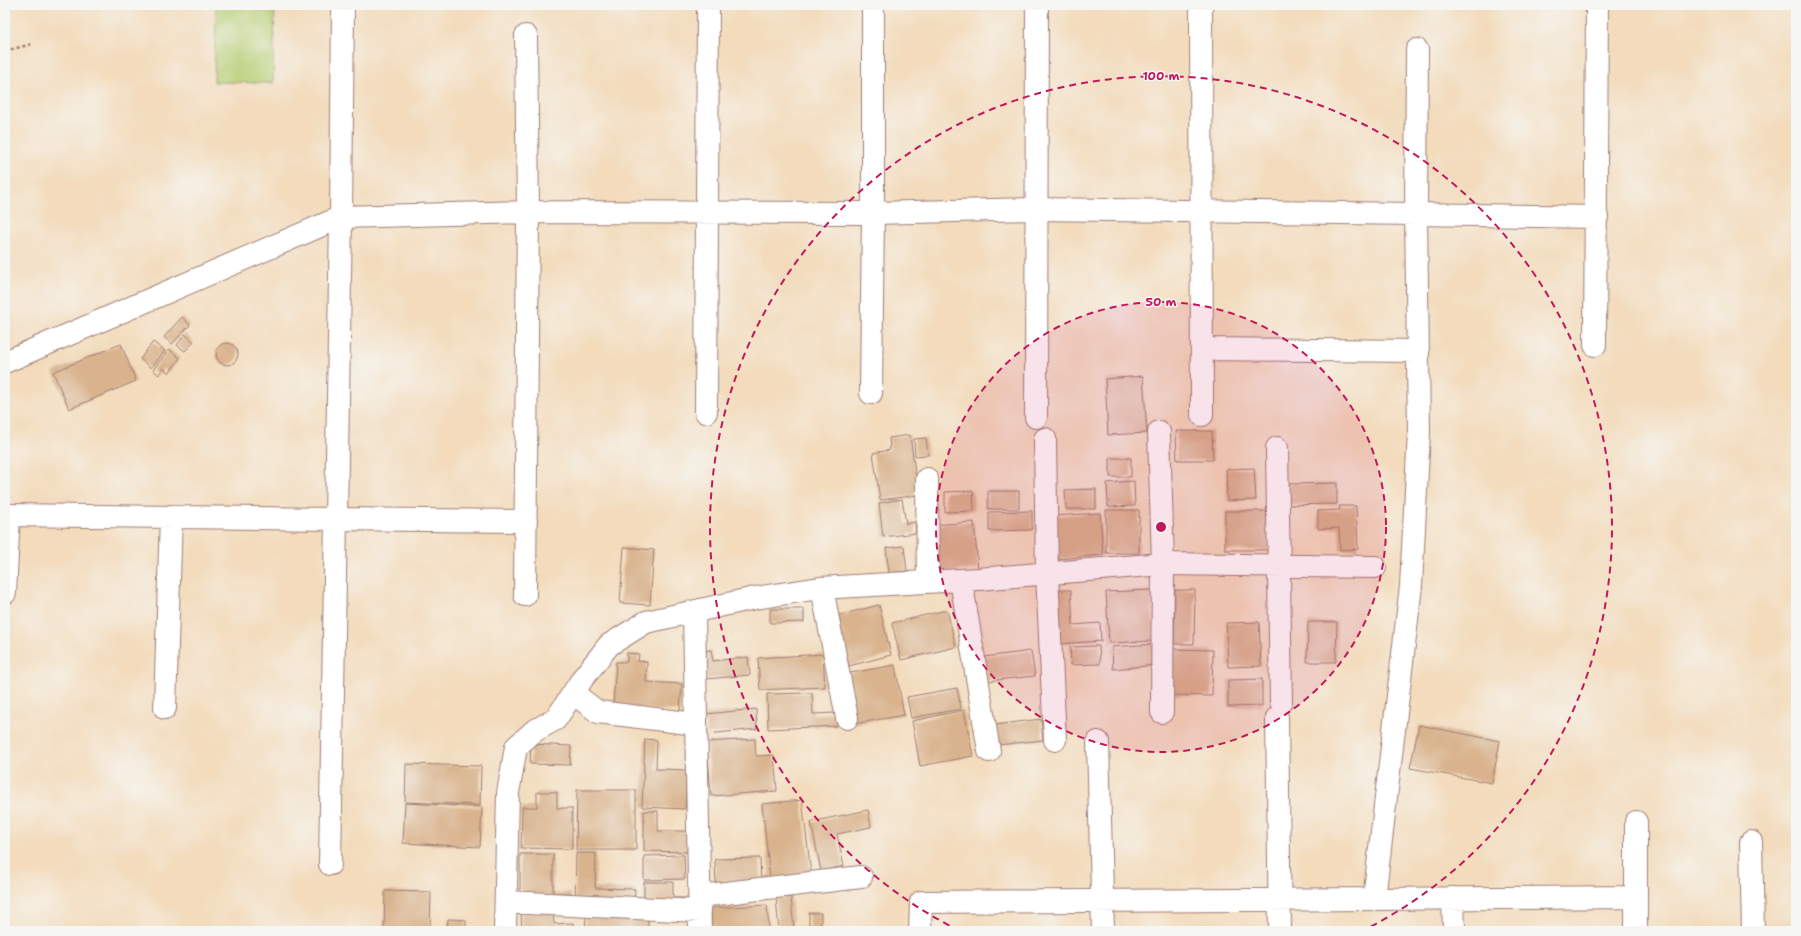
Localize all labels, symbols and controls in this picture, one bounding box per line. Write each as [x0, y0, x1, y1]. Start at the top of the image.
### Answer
text: 100 m [1143, 68, 1180, 84]
text: 50 m [1146, 294, 1177, 310]
centre of rings [1154, 520, 1168, 534]

